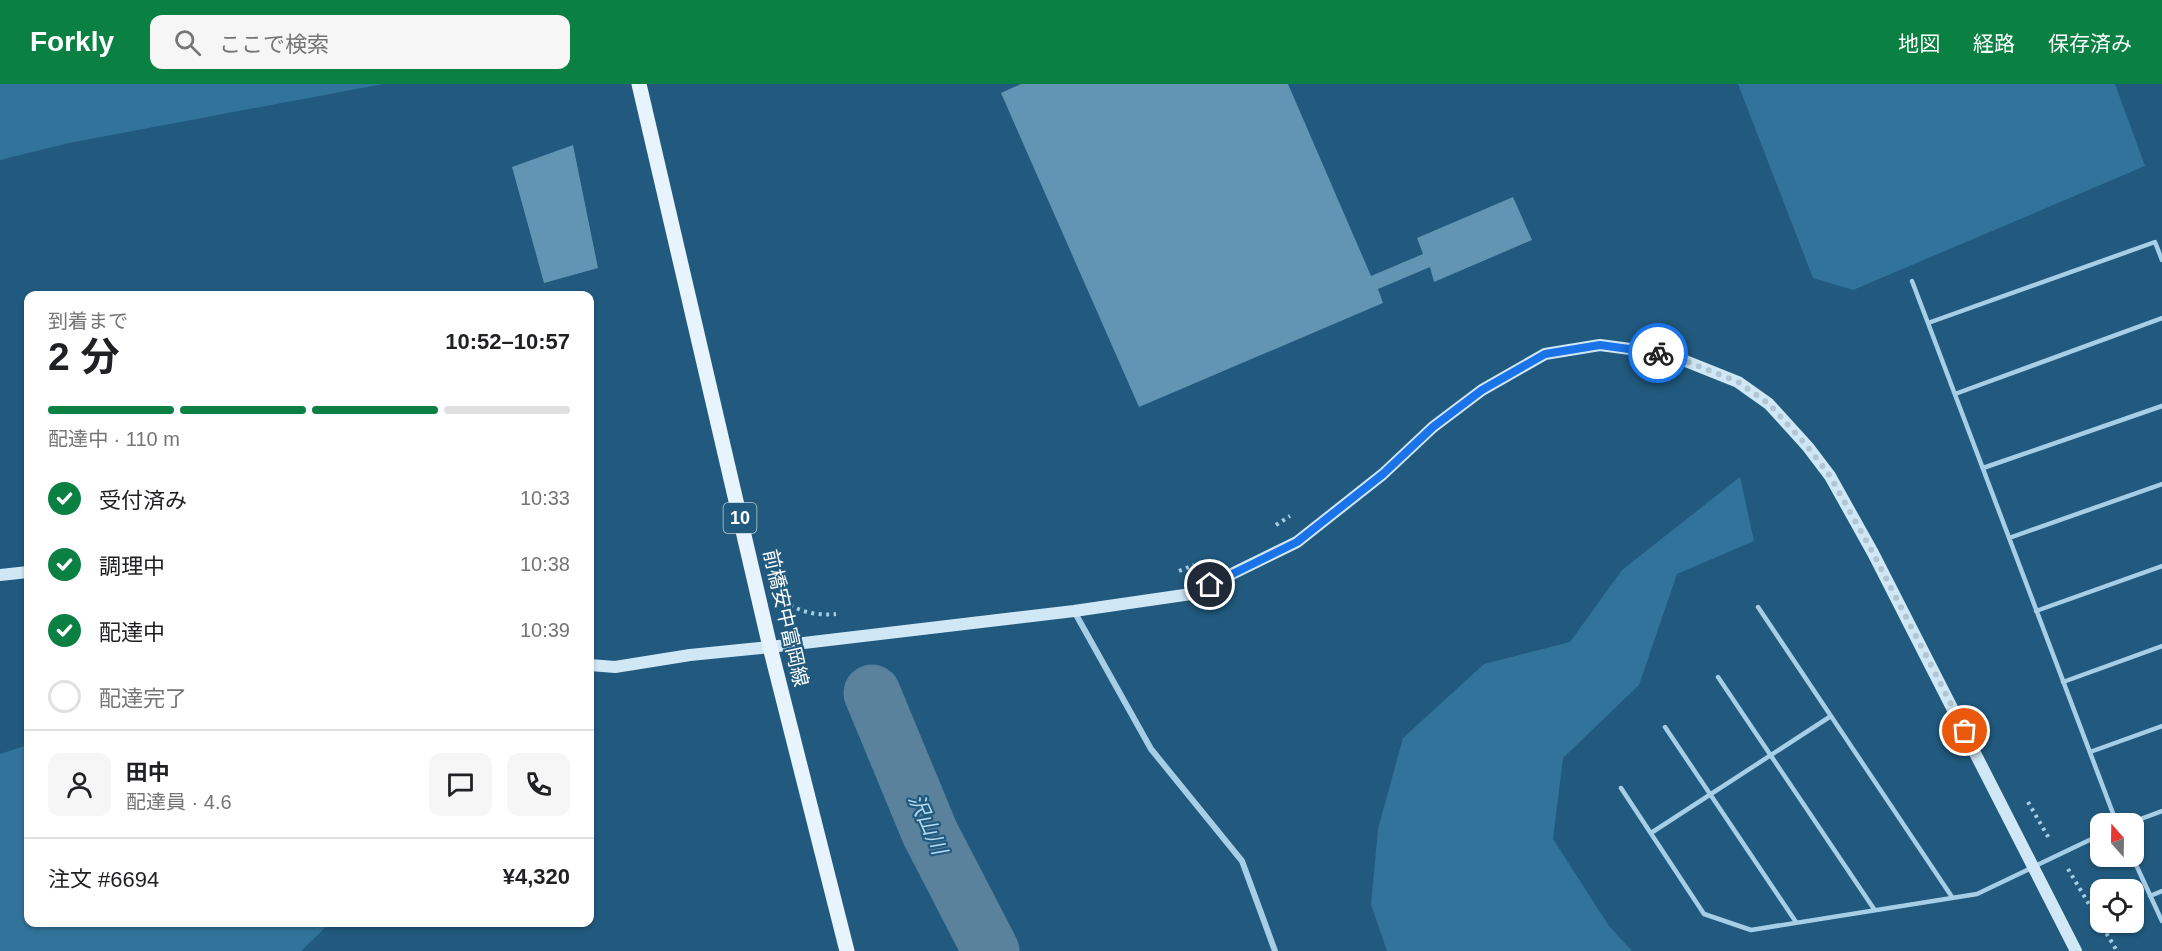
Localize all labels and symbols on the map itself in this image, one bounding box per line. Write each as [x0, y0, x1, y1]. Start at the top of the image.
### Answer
courier [1628, 323, 1688, 383]
road number: 10 [724, 503, 756, 533]
street label: 前橋安中富岡線 [760, 547, 812, 689]
pin [1184, 559, 1235, 610]
pin [1939, 705, 1990, 756]
water label: 沢山川 [905, 791, 952, 859]
north arrow [2090, 813, 2144, 867]

